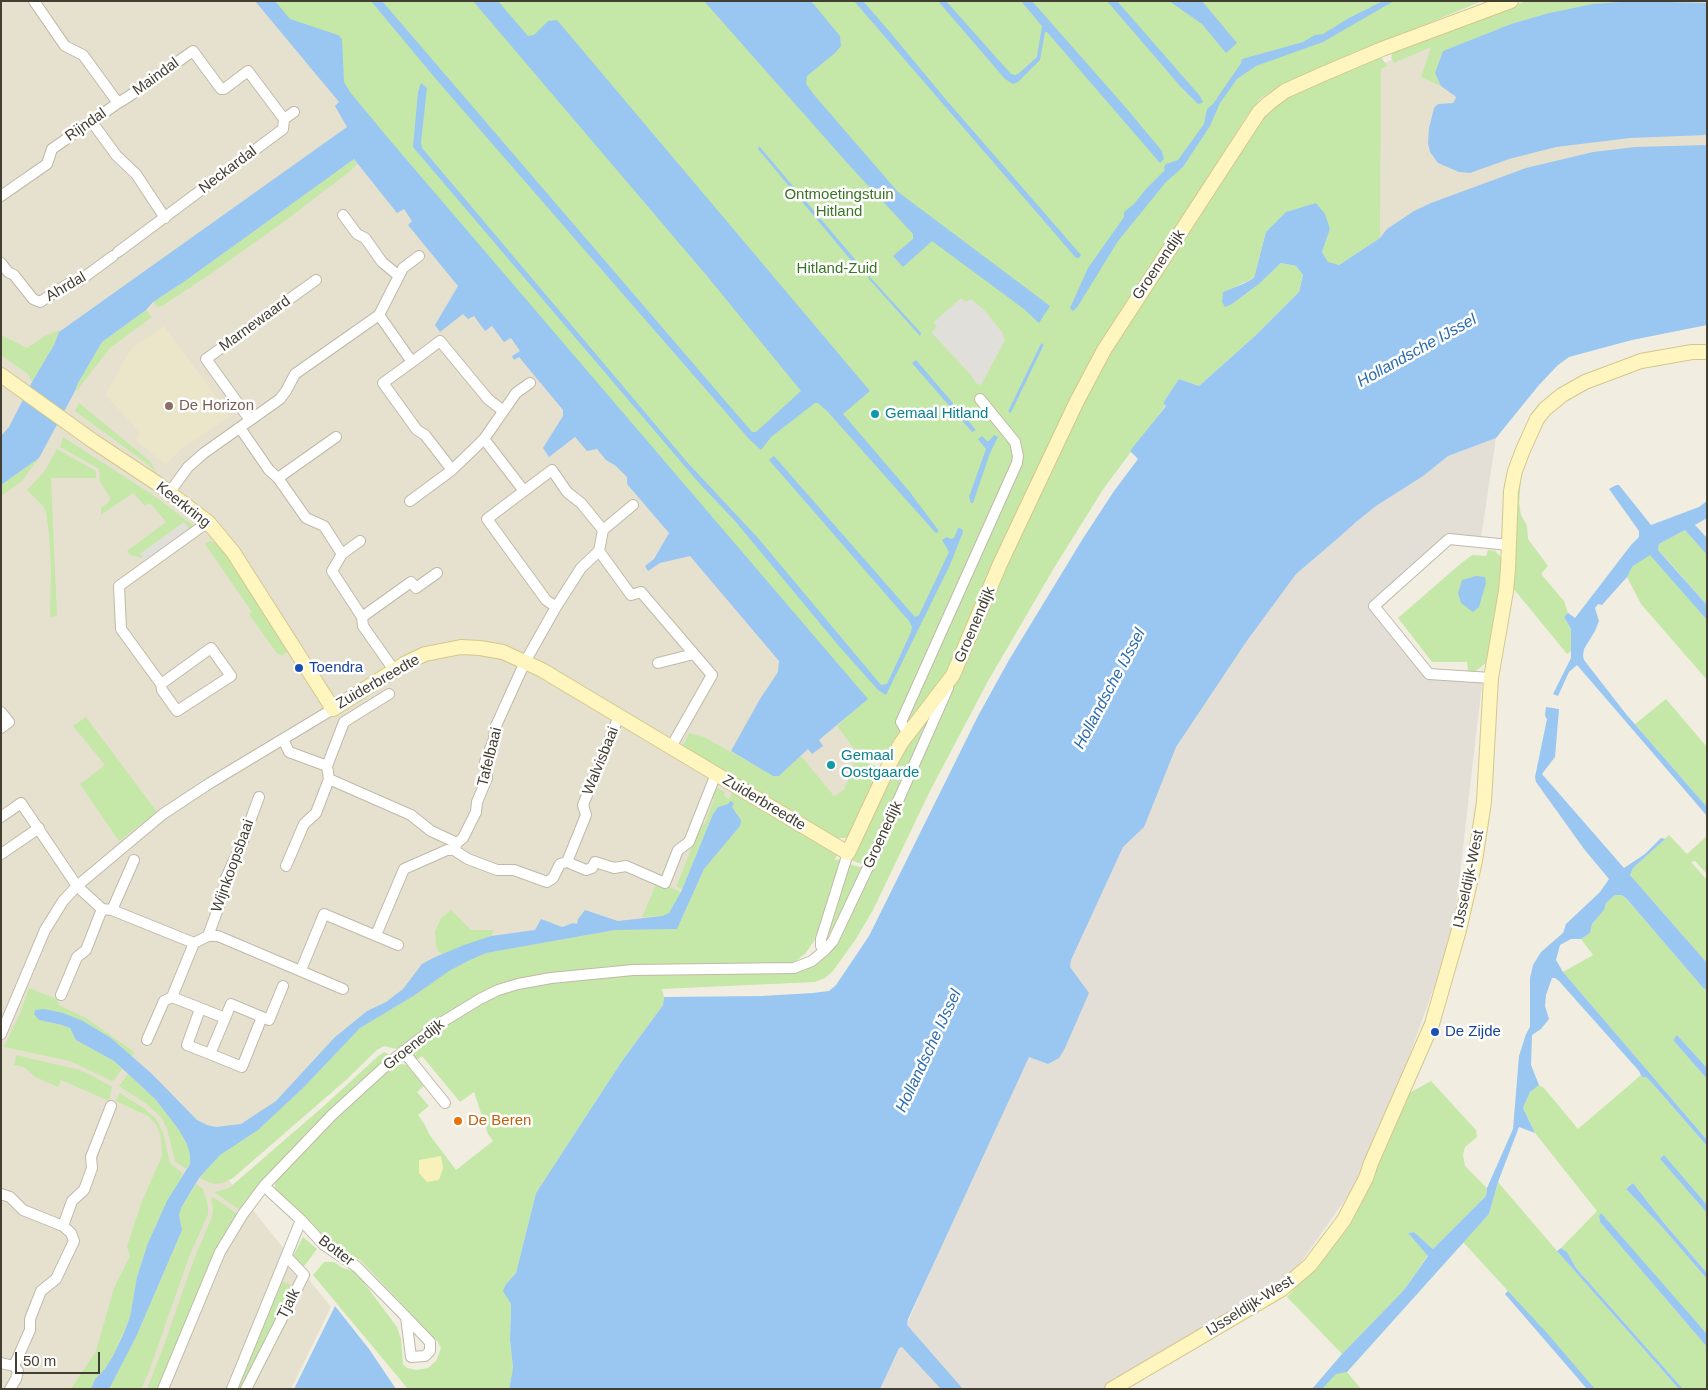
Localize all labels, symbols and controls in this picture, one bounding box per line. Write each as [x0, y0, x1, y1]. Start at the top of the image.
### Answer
street label: Maindal [129, 54, 183, 100]
street label: Rijndal [62, 104, 110, 146]
street label: Neckardal [196, 142, 260, 198]
park label: Ontmoetingstuin Hitland [784, 186, 894, 221]
street label: Groenendijk [1129, 226, 1189, 304]
park label: Hitland-Zuid [797, 260, 877, 278]
street label: Ahrdal [43, 268, 89, 306]
street label: Marnewaard [216, 292, 294, 356]
water label: Hollandsche IJssel [1354, 310, 1480, 392]
place label: De Horizon [179, 397, 254, 415]
marker: De Horizon [163, 400, 175, 412]
place label: Gemaal Hitland [885, 405, 988, 423]
marker: Gemaal Hitland [869, 408, 881, 420]
street label: Keerkring [152, 478, 214, 532]
street label: Groenendijk [951, 584, 999, 666]
water label: Hollandsche IJssel [1070, 626, 1150, 752]
street label: Zuiderbreedte [333, 651, 423, 713]
place label: Toendra [309, 659, 363, 677]
marker: Toendra [293, 662, 305, 674]
street label: Walvisbaai [579, 724, 623, 798]
street label: Tafelbaai [474, 726, 506, 788]
place label: Gemaal Oostgaarde [841, 747, 919, 782]
marker: Gemaal Oostgaarde [825, 759, 837, 771]
street label: Zuiderbreedte [719, 771, 809, 835]
street label: Groenedijk [860, 798, 906, 872]
street label: Wijnkoopsbaai [208, 817, 258, 915]
street label: IJsseldijk-West [1450, 828, 1488, 930]
water label: Hollandsche IJssel [892, 986, 966, 1116]
street label: Groenedijk [380, 1016, 448, 1074]
place label: De Zijde [1445, 1023, 1501, 1041]
marker: De Zijde [1429, 1026, 1441, 1038]
place label: De Beren [468, 1112, 531, 1130]
marker: De Beren [452, 1115, 464, 1127]
street label: Botter [315, 1232, 357, 1270]
street label: IJsseldijk-West [1203, 1272, 1297, 1340]
street label: Tjalk [274, 1286, 304, 1322]
scale bar [18, 1342, 102, 1374]
text: 50 m [23, 1352, 56, 1369]

